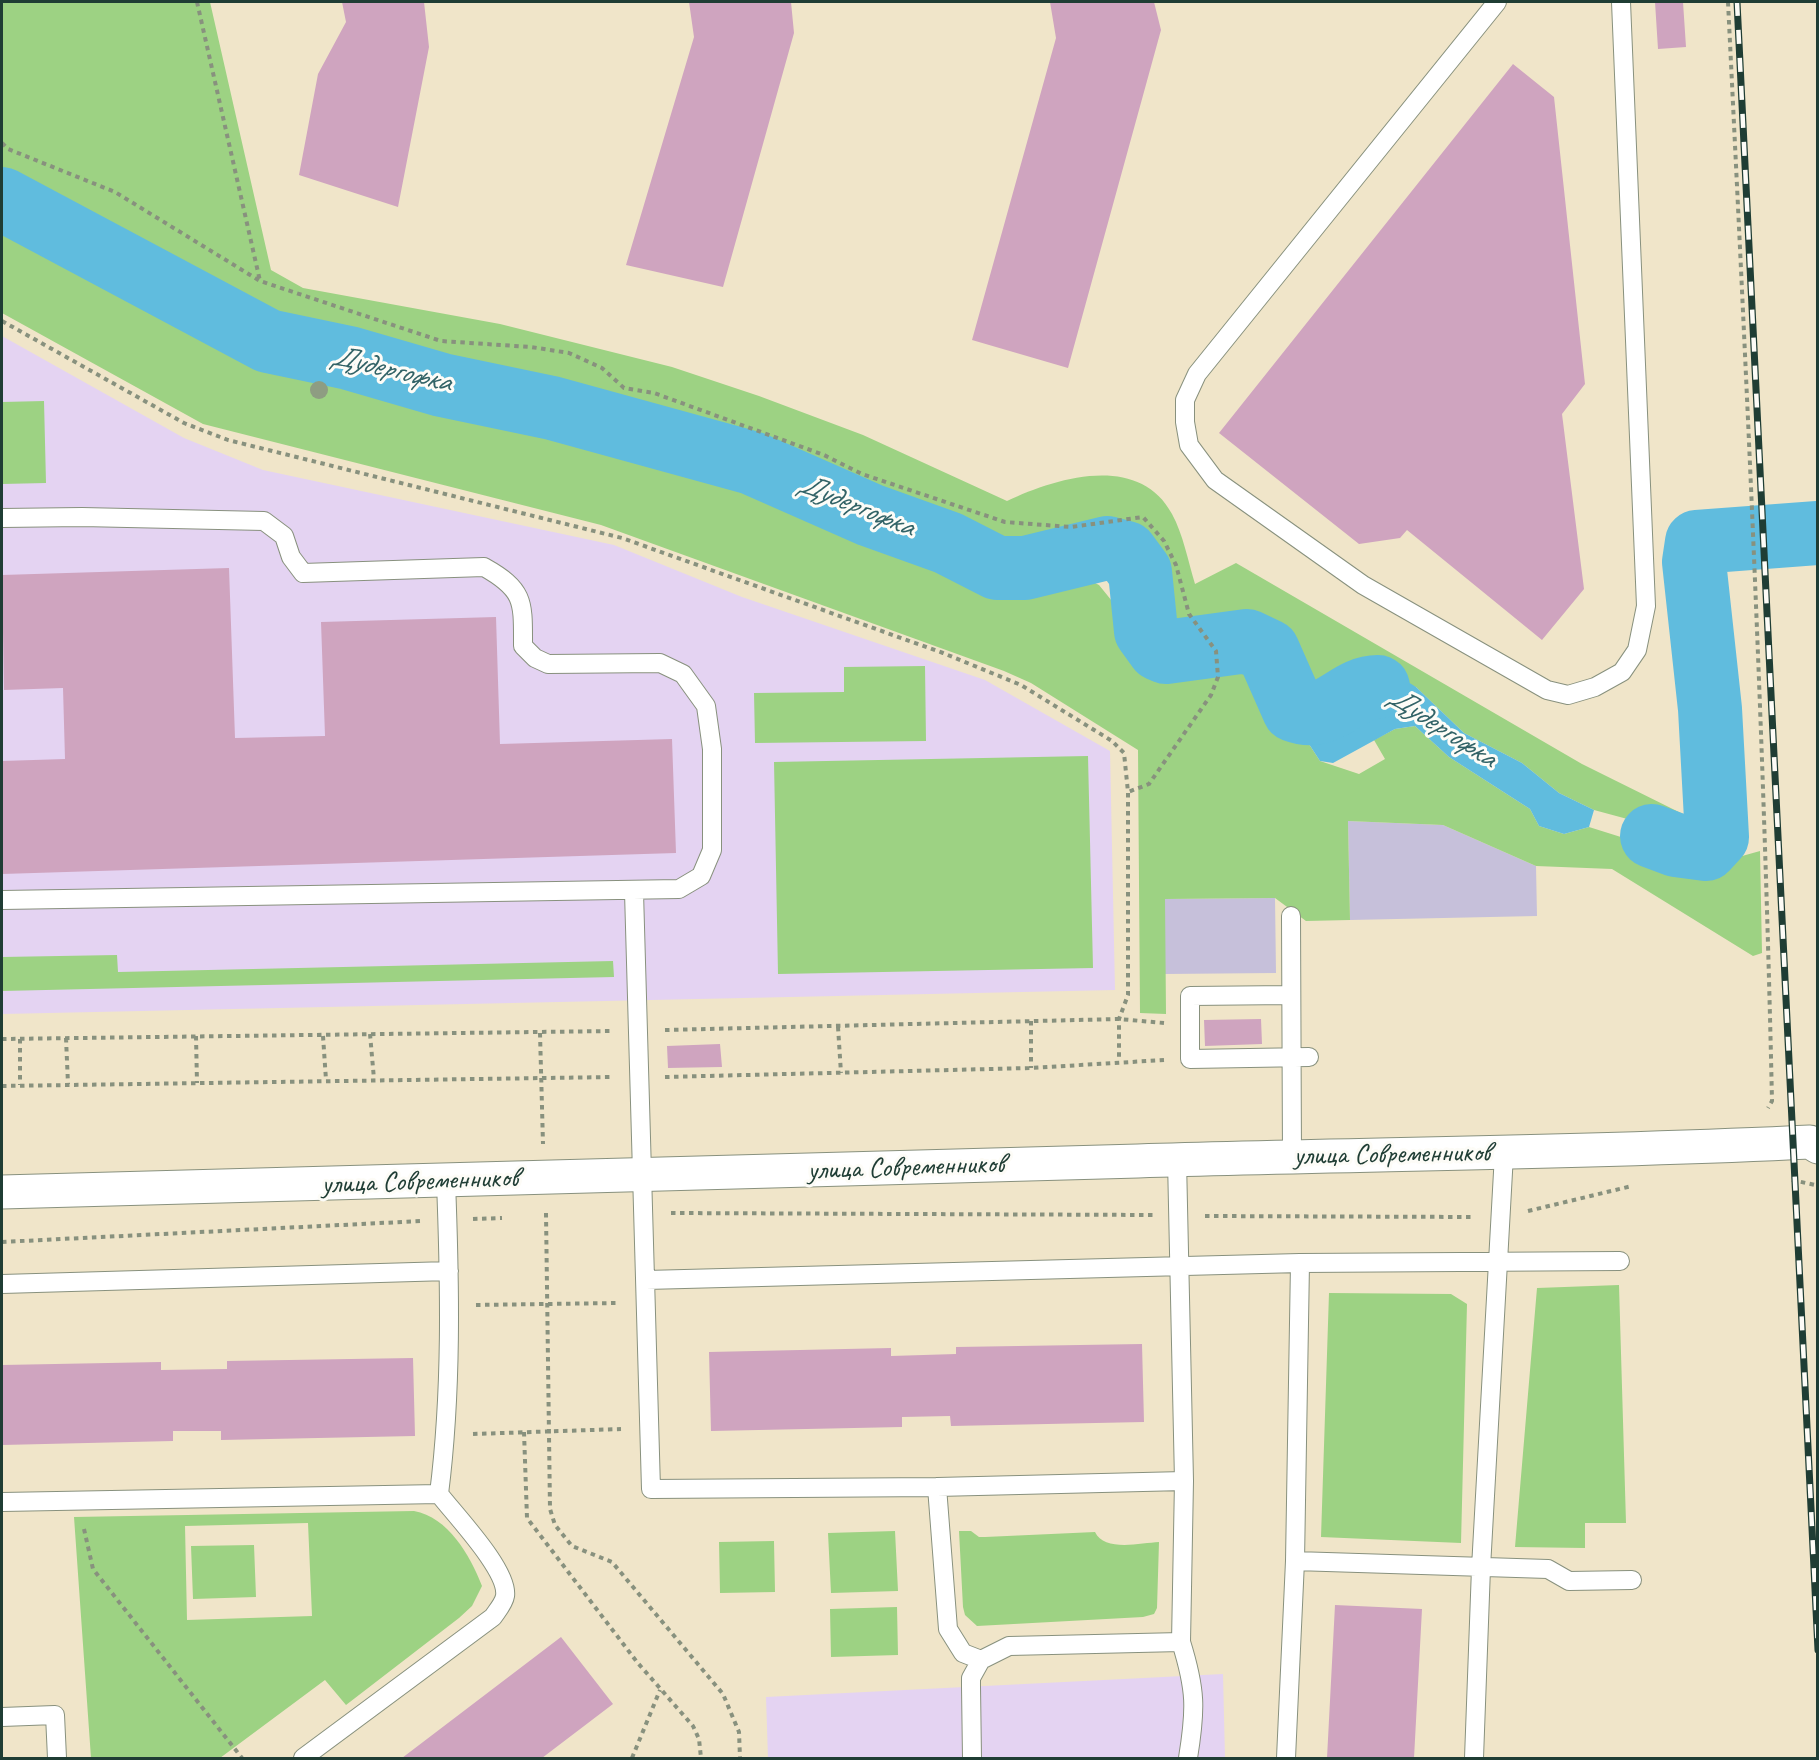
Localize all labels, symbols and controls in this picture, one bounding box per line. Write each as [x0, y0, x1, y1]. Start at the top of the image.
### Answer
water label: Дудергофка [328, 339, 454, 401]
water label: Дудергофка [793, 467, 919, 545]
water label: Дудергофка [1381, 680, 1503, 776]
street label: улица Современников [1293, 1136, 1491, 1174]
street label: улица Современников [807, 1148, 1005, 1188]
street label: улица Современников [321, 1162, 519, 1202]

